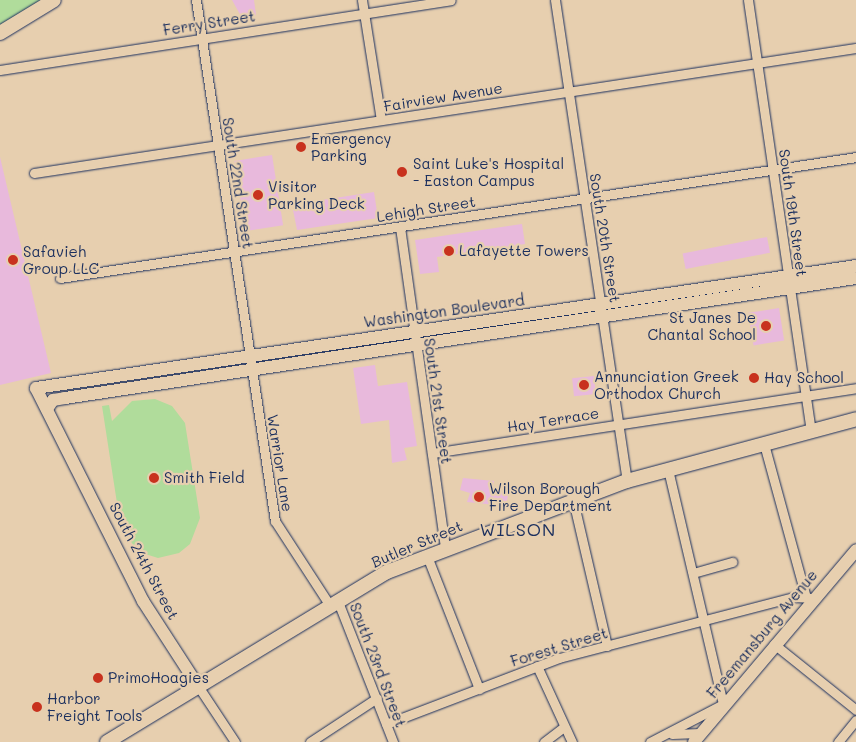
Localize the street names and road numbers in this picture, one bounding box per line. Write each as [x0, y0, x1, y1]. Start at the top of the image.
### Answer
street label: Ferry Street [162, 7, 256, 39]
street label: Fairview Avenue [382, 79, 504, 115]
street label: South 22nd Street [219, 116, 257, 250]
street label: South 19th Street [775, 148, 811, 278]
street label: South 20th Street [586, 172, 624, 304]
street label: Lehigh Street [375, 192, 477, 226]
street label: Washington Boulevard [362, 291, 526, 331]
street label: South 21st Street [420, 337, 456, 465]
street label: Hay Terrace [506, 404, 600, 436]
street label: Warrior Lane [263, 413, 297, 513]
street label: South 24th Street [105, 499, 183, 623]
street label: Butler Street [369, 517, 465, 571]
street label: Freemansburg Avenue [703, 566, 821, 702]
street label: South 23rd Street [346, 600, 410, 730]
street label: Forest Street [508, 624, 610, 670]

